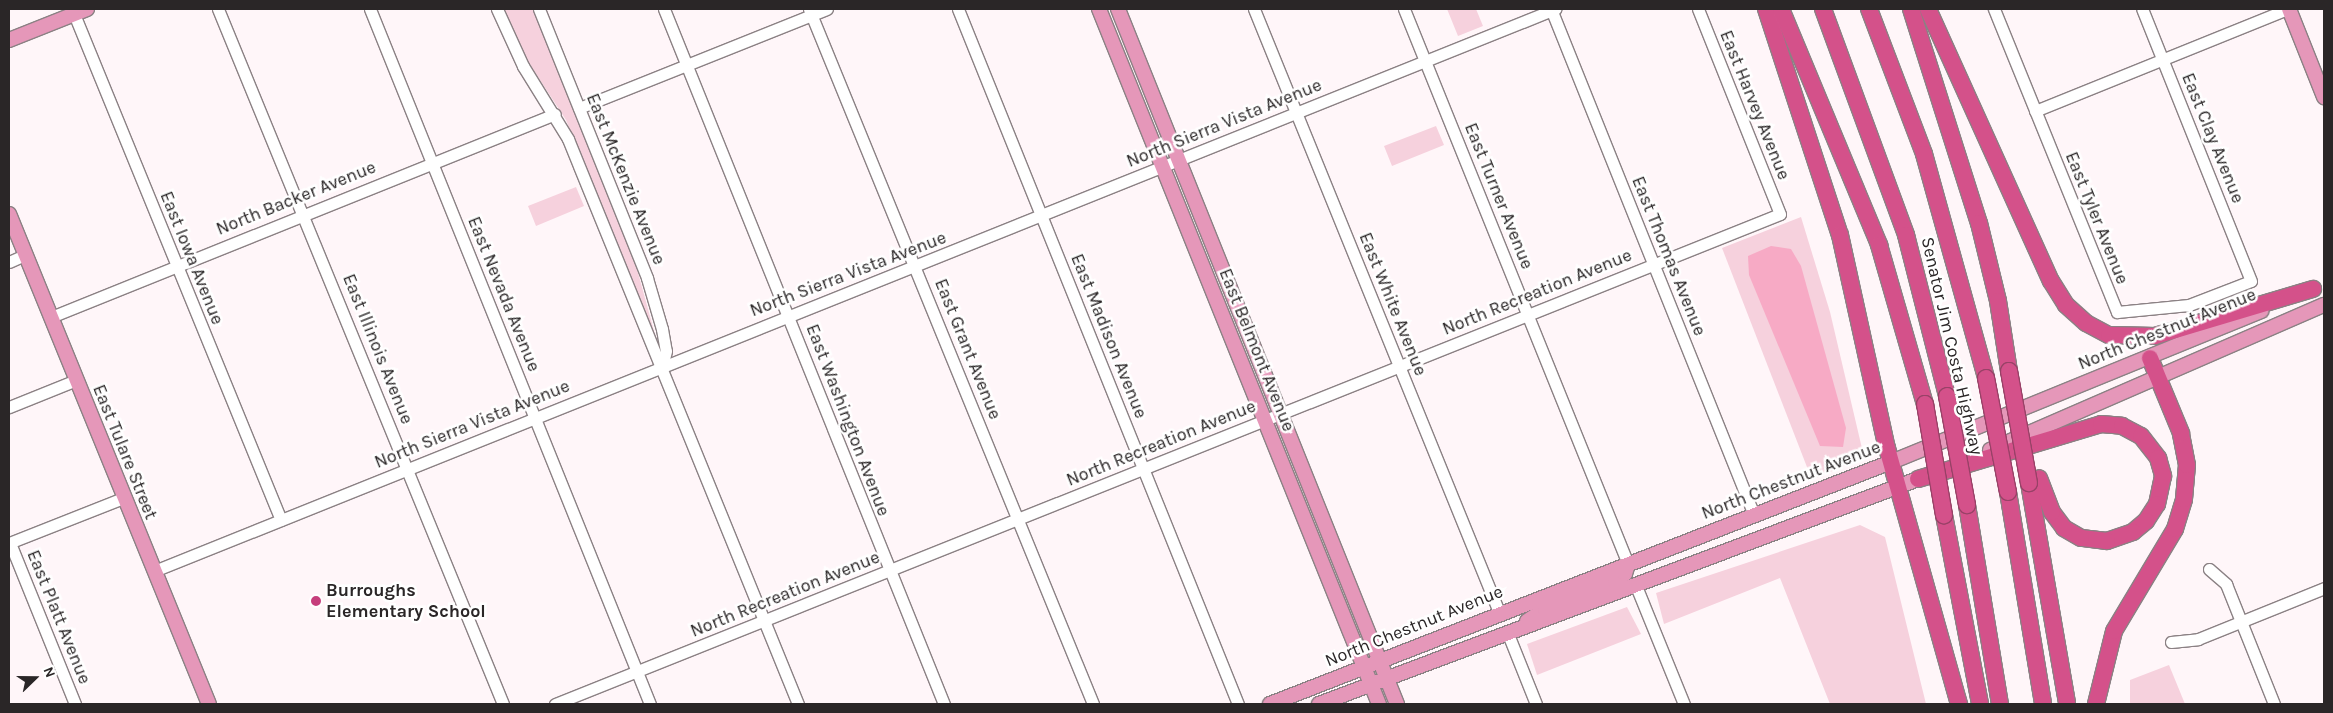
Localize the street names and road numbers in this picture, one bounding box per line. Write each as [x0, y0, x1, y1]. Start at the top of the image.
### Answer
street label: East Harvey Avenue [1715, 27, 1795, 183]
street label: East Clay Avenue [2177, 70, 2249, 206]
street label: North Sierra Vista Avenue [1123, 74, 1325, 172]
street label: East McKenzie Avenue [582, 90, 670, 268]
street label: East Turner Avenue [1460, 120, 1538, 272]
street label: East Tyler Avenue [2061, 149, 2133, 287]
street label: North Backer Avenue [213, 156, 379, 240]
street label: East Thomas Avenue [1627, 173, 1711, 339]
street label: East Iowa Avenue [155, 188, 229, 328]
street label: East Nevada Avenue [463, 213, 545, 375]
street label: North Sierra Vista Avenue [747, 227, 949, 321]
street label: East White Avenue [1354, 229, 1432, 379]
street label: Senator Jim Costa Highway [1916, 235, 1988, 457]
street label: North Recreation Avenue [1439, 244, 1635, 340]
street label: East Madison Avenue [1066, 251, 1152, 421]
street label: East Belmont Avenue [1214, 265, 1300, 435]
street label: East Illinois Avenue [338, 271, 418, 427]
street label: East Grant Avenue [930, 276, 1006, 422]
street label: North Chestnut Avenue [2075, 283, 2259, 375]
street label: East Washington Avenue [801, 321, 895, 519]
street label: North Sierra Vista Avenue [371, 375, 573, 473]
street label: East Tulare Street [88, 381, 162, 523]
street label: North Recreation Avenue [1063, 395, 1259, 491]
street label: North Chestnut Avenue [1698, 436, 1884, 524]
street label: North Recreation Avenue [687, 546, 883, 642]
street label: East Platt Avenue [22, 547, 96, 687]
street label: North Chestnut Avenue [1322, 580, 1506, 672]

